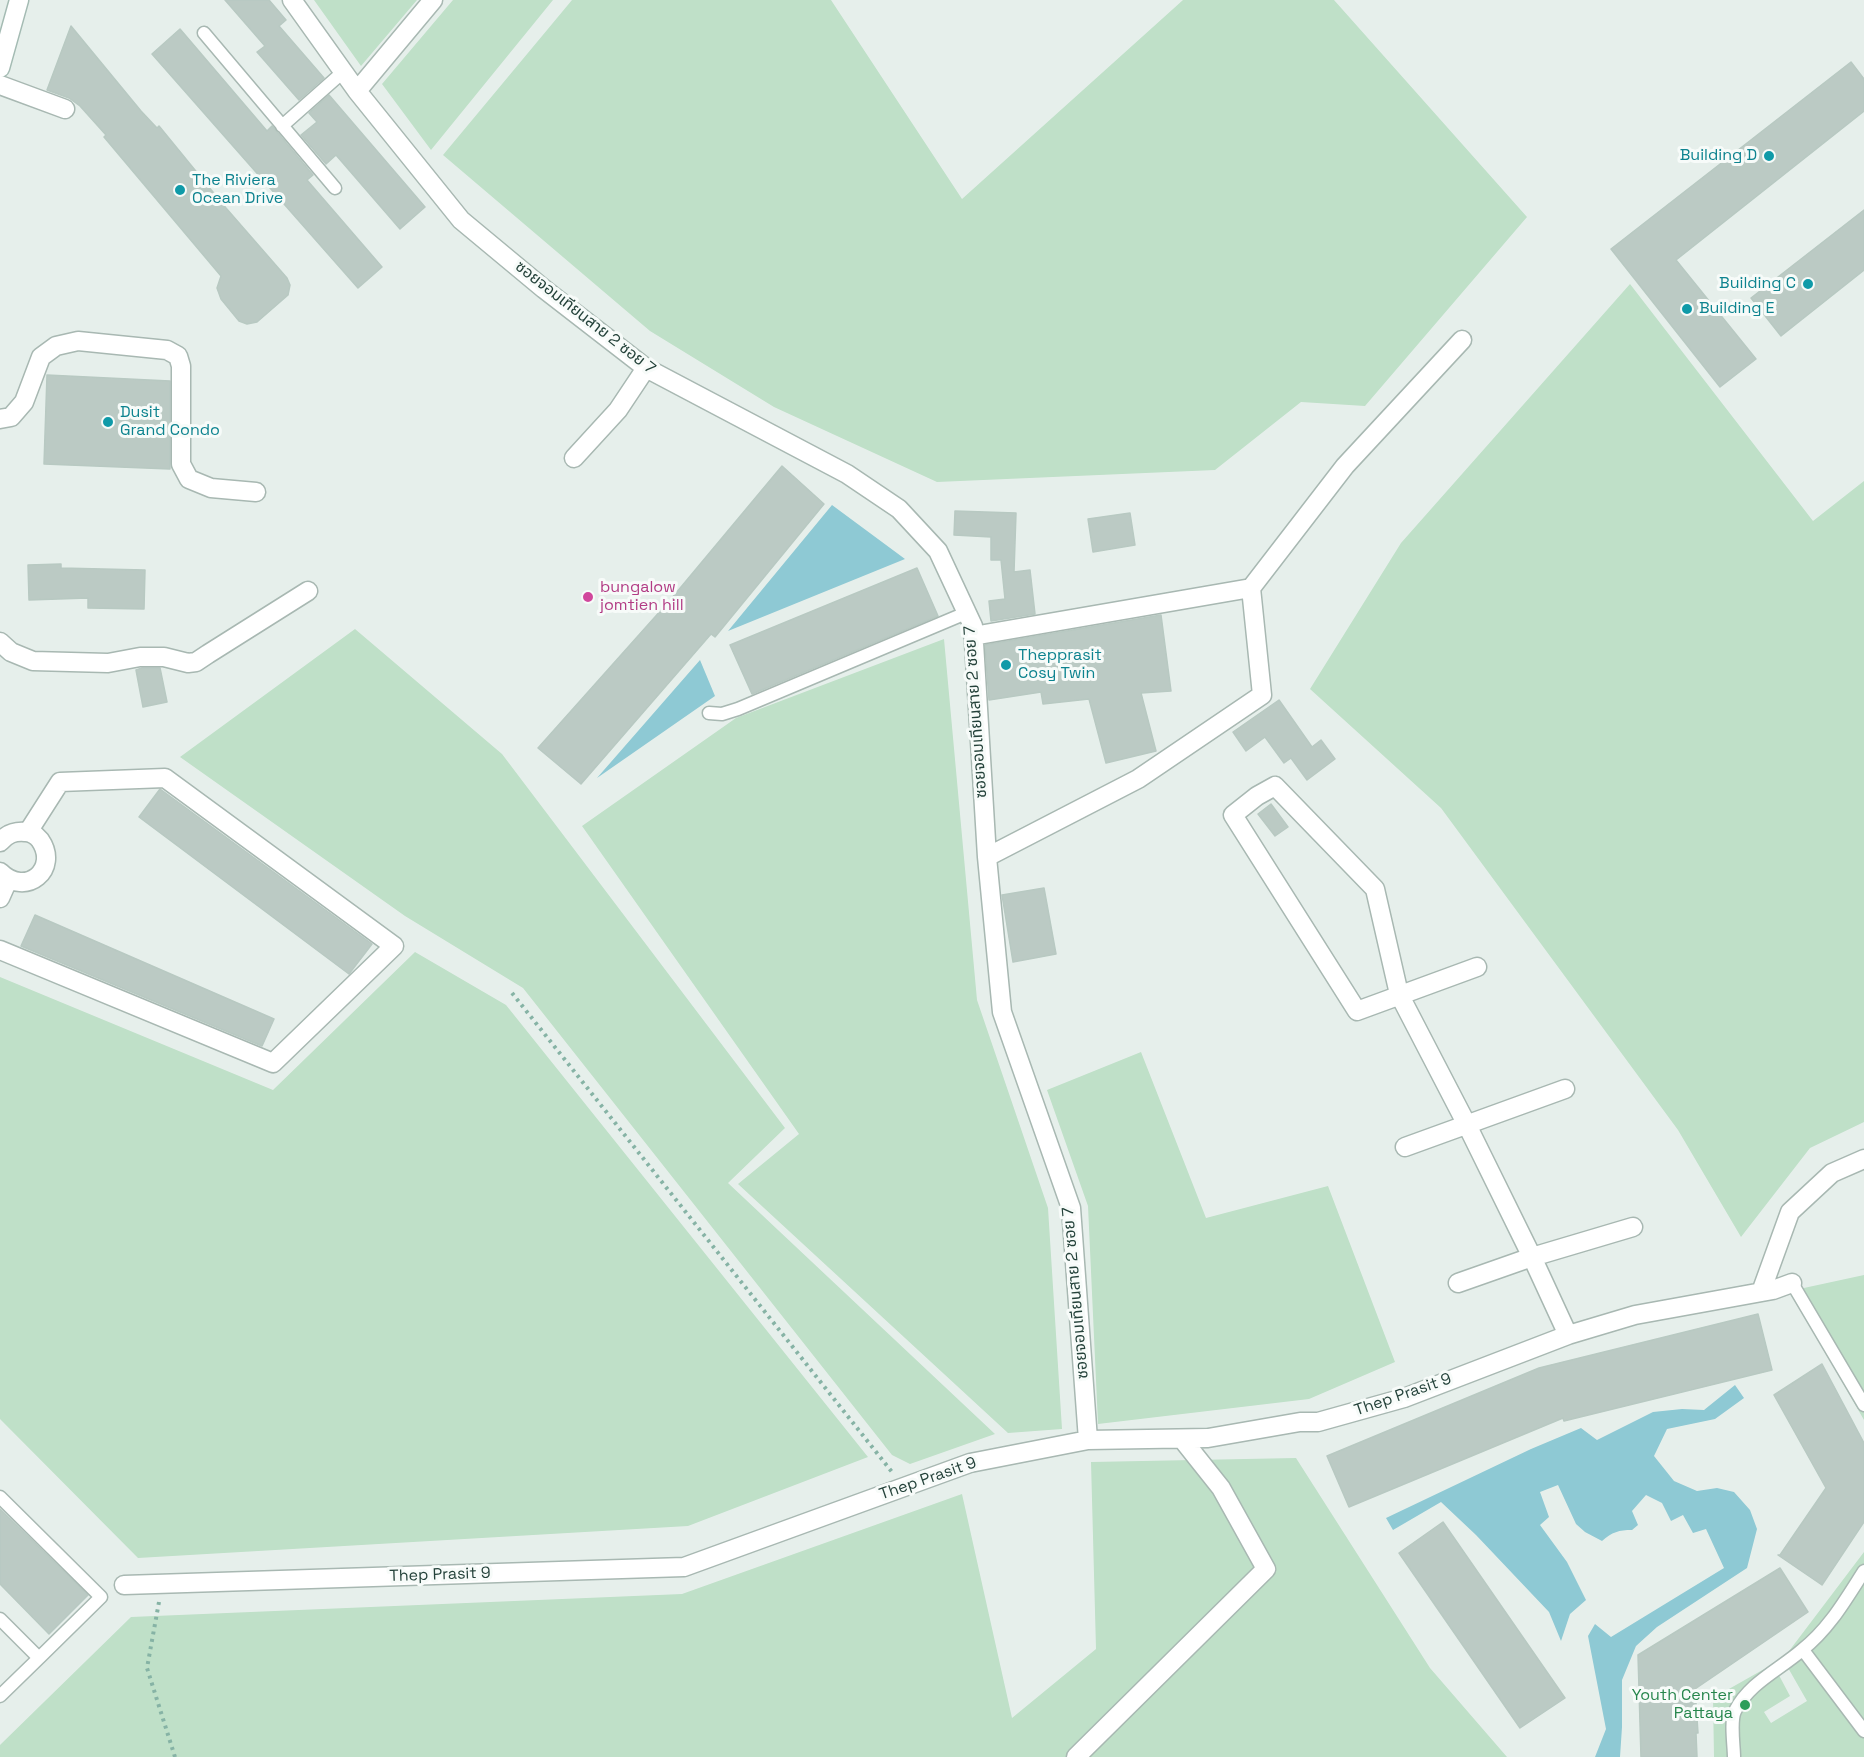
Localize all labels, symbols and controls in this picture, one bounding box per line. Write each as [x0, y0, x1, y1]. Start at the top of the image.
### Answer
place label: Building D [1680, 146, 1757, 166]
marker: Building D [1762, 149, 1776, 163]
place label: The Riviera Ocean Drive [192, 171, 283, 209]
marker: The Riviera Ocean Drive [173, 183, 187, 197]
street label: ซอยจอมเทียนสาย 2 ซอย 7 [511, 257, 659, 379]
place label: Building C [1719, 274, 1796, 294]
marker: Building C [1801, 277, 1815, 291]
place label: Building E [1699, 299, 1775, 319]
marker: Building E [1680, 302, 1694, 316]
place label: Dusit Grand Condo [120, 403, 220, 441]
marker: Dusit Grand Condo [101, 415, 115, 429]
place label: bungalow jomtien hill [600, 578, 684, 616]
marker: bungalow jomtien hill [581, 590, 595, 604]
street label: ซอยจอมเทียนสาย 2 ซอย 7 [960, 625, 992, 799]
place label: Thepprasit Cosy Twin [1018, 646, 1102, 684]
marker: Thepprasit Cosy Twin [999, 658, 1013, 672]
street label: ซอยจอมเทียนสาย 2 ซอย 7 [1059, 1206, 1093, 1380]
street label: Thep Prasit 9 [1352, 1369, 1454, 1421]
street label: Thep Prasit 9 [877, 1453, 979, 1505]
street label: Thep Prasit 9 [389, 1564, 491, 1586]
place label: Youth Center Pattaya [1632, 1686, 1733, 1724]
marker: Youth Center Pattaya [1738, 1698, 1752, 1712]

